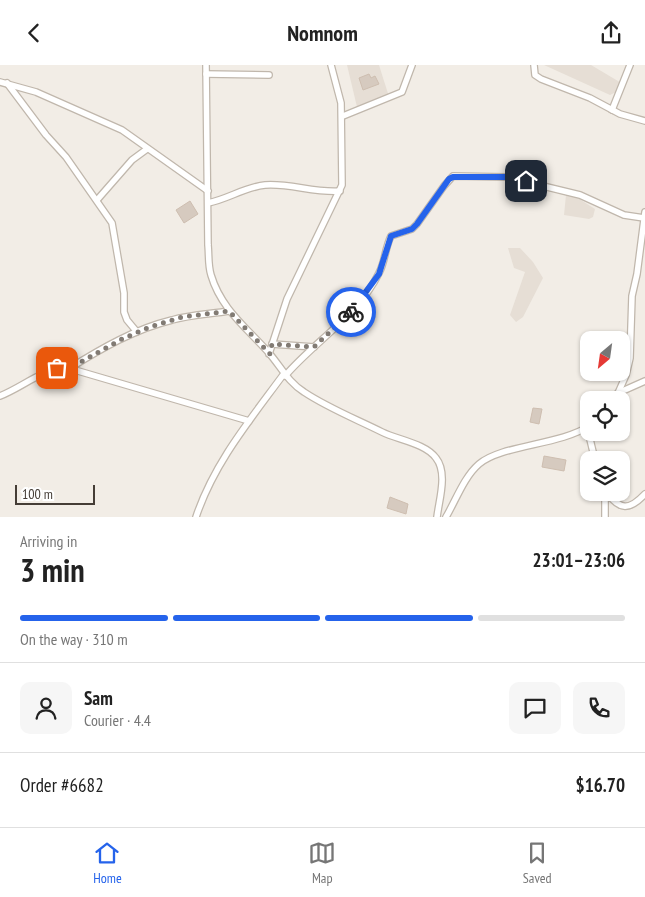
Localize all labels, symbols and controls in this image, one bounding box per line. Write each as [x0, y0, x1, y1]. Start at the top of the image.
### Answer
icon: back [20, 19, 48, 47]
text: Nomnom [287, 19, 358, 47]
icon: share [597, 19, 625, 47]
pin [505, 160, 547, 202]
icon: home [512, 167, 540, 195]
courier [326, 287, 376, 337]
icon: bike [337, 298, 365, 326]
north arrow [580, 331, 630, 381]
map controls [580, 331, 630, 501]
pin [36, 347, 78, 389]
icon: bag [43, 354, 71, 382]
button: locate [580, 391, 630, 441]
button: layers [580, 451, 630, 501]
scale bar [15, 482, 95, 505]
text: 100 m [22, 485, 53, 503]
text: Arriving in [20, 531, 77, 551]
text: 23:01–23:06 [532, 548, 625, 572]
text: 3 min [20, 549, 85, 591]
text: On the way · 310 m [20, 629, 128, 649]
button: person [20, 682, 72, 734]
button: chat [509, 682, 561, 734]
button: phone [573, 682, 625, 734]
text: Sam [84, 686, 113, 710]
text: Courier · 4.4 [84, 710, 151, 730]
text: Order #6682 [20, 773, 104, 797]
text: $16.70 [576, 773, 625, 797]
tab: Home [93, 839, 122, 887]
tab: Map [308, 839, 336, 887]
tab: Saved [523, 839, 552, 887]

